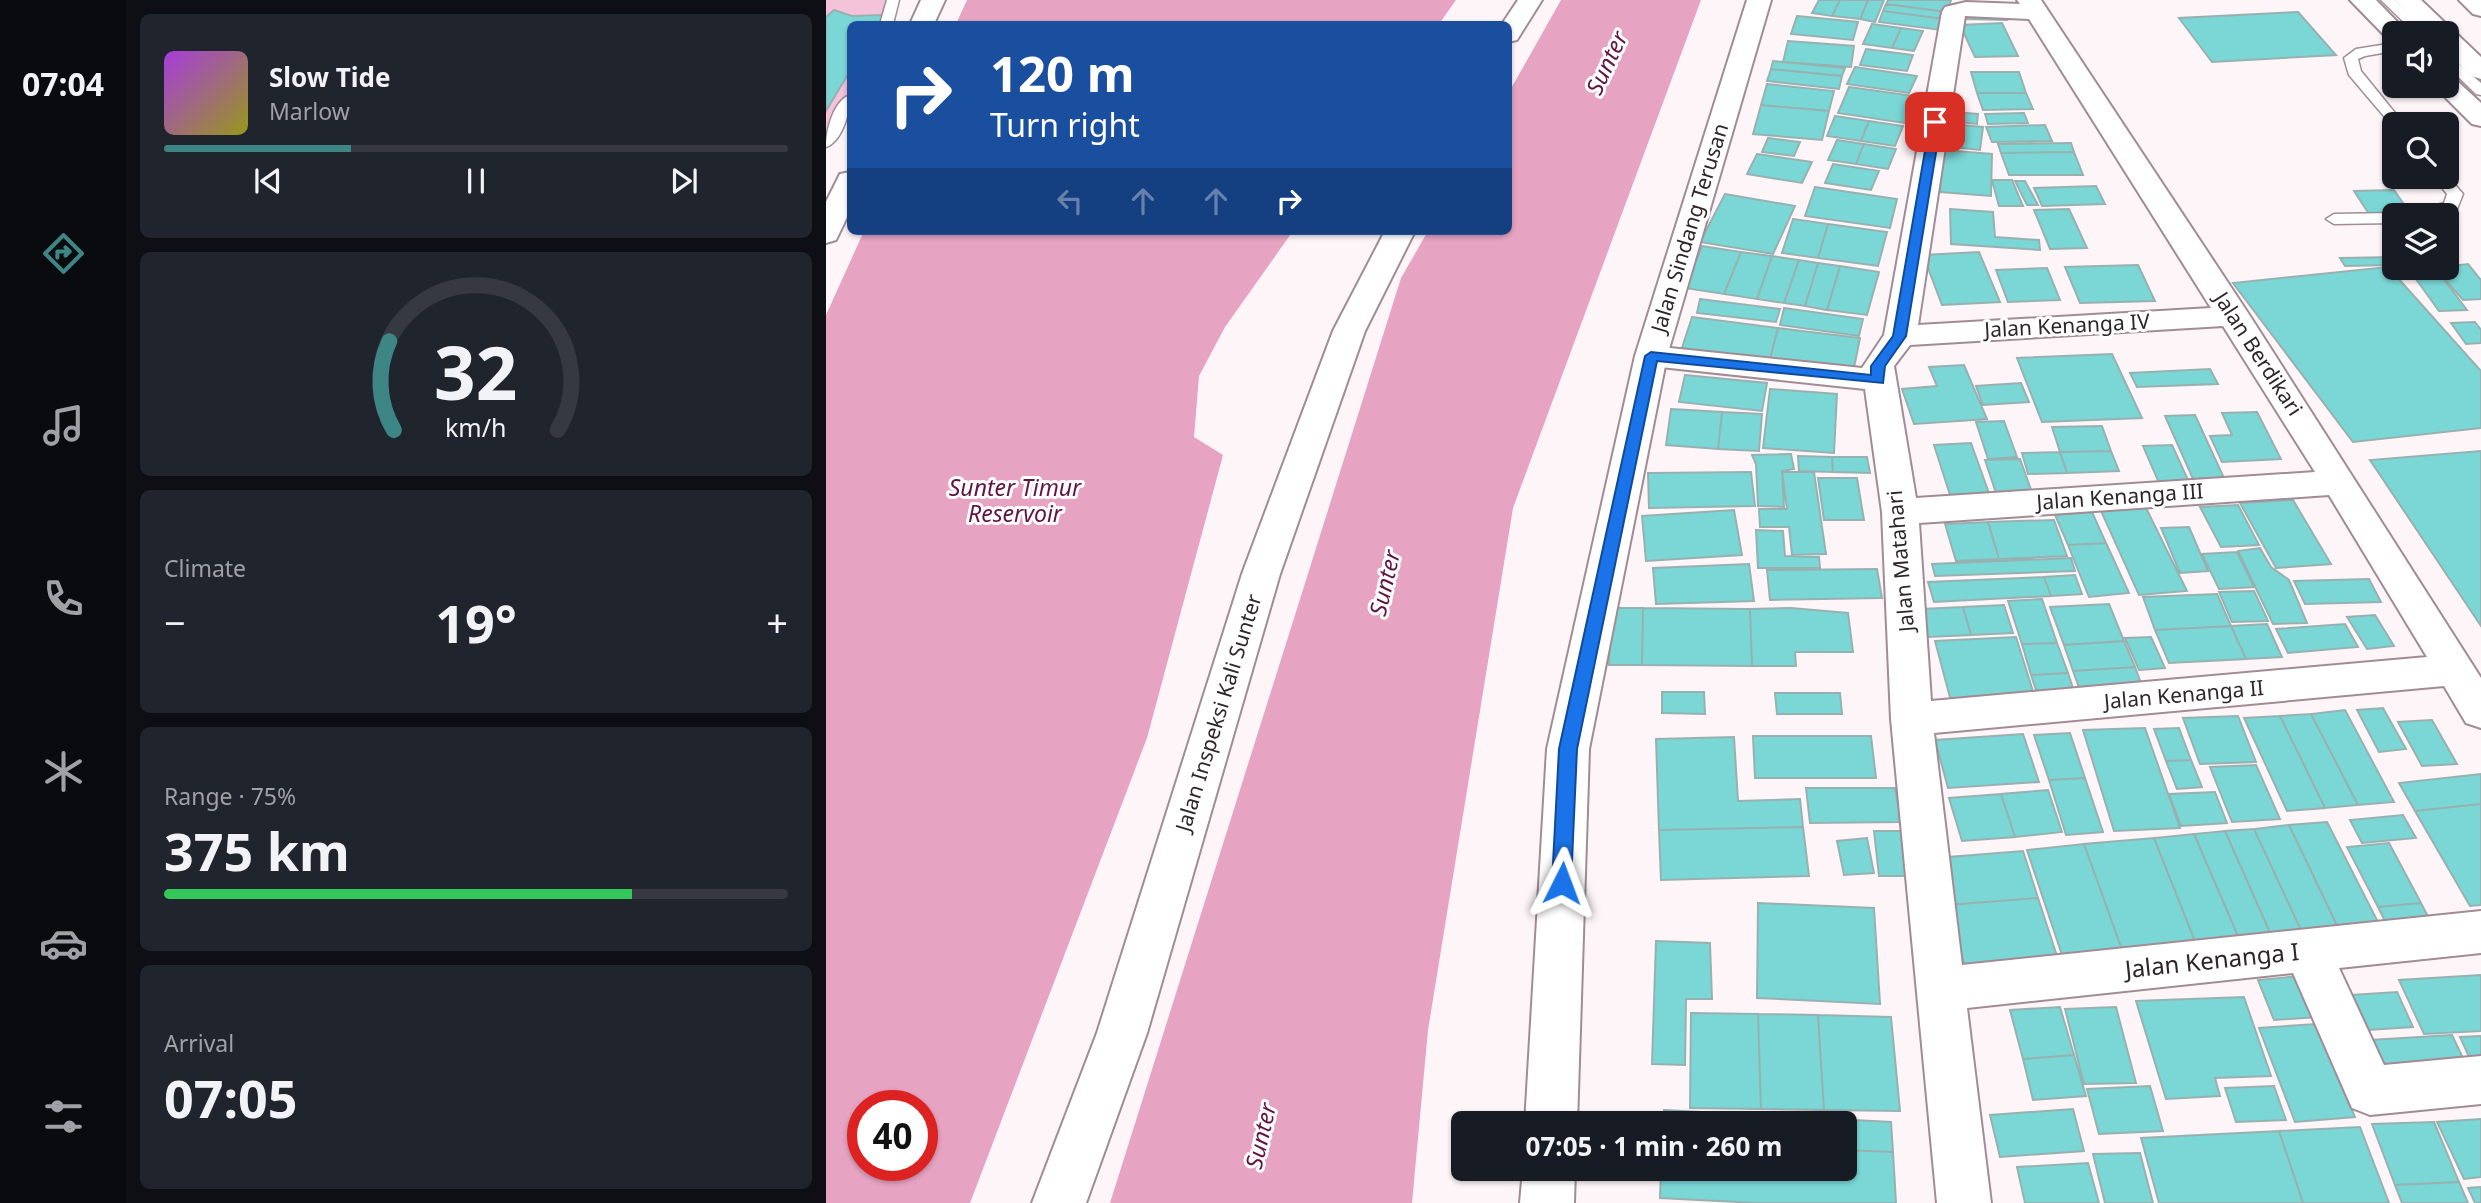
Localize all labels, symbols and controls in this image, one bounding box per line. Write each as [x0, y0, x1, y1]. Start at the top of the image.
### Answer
map controls [2382, 21, 2459, 280]
button: sound [2382, 21, 2459, 98]
water label: Sunter [1578, 25, 1635, 99]
text: 120 m [990, 40, 1135, 106]
icon: right [875, 49, 966, 140]
text: Slow Tide [269, 59, 391, 95]
text: 07:04 [22, 62, 104, 105]
pin [1905, 92, 1965, 152]
text: Marlow [269, 95, 350, 127]
text: Turn right [990, 103, 1140, 146]
icon: arrive [1916, 103, 1954, 141]
button: search [2382, 112, 2459, 189]
street label: Jalan Sindang Terusan [1643, 120, 1734, 338]
icon: previous [249, 162, 287, 200]
icon: pause [457, 162, 495, 200]
icon: next [665, 162, 703, 200]
icon: left [1051, 182, 1089, 220]
icon: ahead [1124, 182, 1162, 220]
icon: ahead [1197, 182, 1235, 220]
icon: right [1270, 182, 1308, 220]
button: layers [2382, 203, 2459, 280]
icon: directions [39, 229, 88, 278]
street label: Jalan Berdikari [2207, 284, 2309, 421]
street label: Jalan Kenanga IV [1982, 307, 2151, 343]
text: 32 [434, 322, 518, 421]
icon: music [39, 401, 88, 450]
text: km/h [445, 409, 507, 443]
water label: Sunter Timur Reservoir [949, 471, 1082, 529]
street label: Jalan Kenanga III [2034, 476, 2204, 516]
street label: Jalan Matahari [1880, 489, 1920, 635]
water label: Sunter [1361, 546, 1407, 619]
text: Climate [164, 552, 246, 584]
icon: phone [39, 574, 88, 623]
text: 19° [435, 587, 517, 658]
street label: Jalan Inspeksi Kali Sunter [1168, 590, 1268, 837]
text: − [164, 596, 186, 648]
text: + [766, 596, 788, 648]
street label: Jalan Kenanga II [2101, 673, 2265, 715]
icon: climate [39, 747, 88, 796]
text: Range · 75% [164, 780, 296, 812]
text: 375 km [164, 815, 350, 886]
position arrow [1525, 846, 1599, 920]
icon: car [39, 919, 88, 968]
street label: Jalan Kenanga I [2121, 934, 2301, 985]
text: Arrival [164, 1027, 234, 1059]
text: 07:05 [164, 1062, 298, 1133]
speed limit sign: 40 [847, 1090, 938, 1181]
icon: filters [39, 1092, 88, 1141]
water label: Sunter [1237, 1099, 1283, 1172]
text: 07:05 · 1 min · 260 m [1526, 1128, 1782, 1164]

